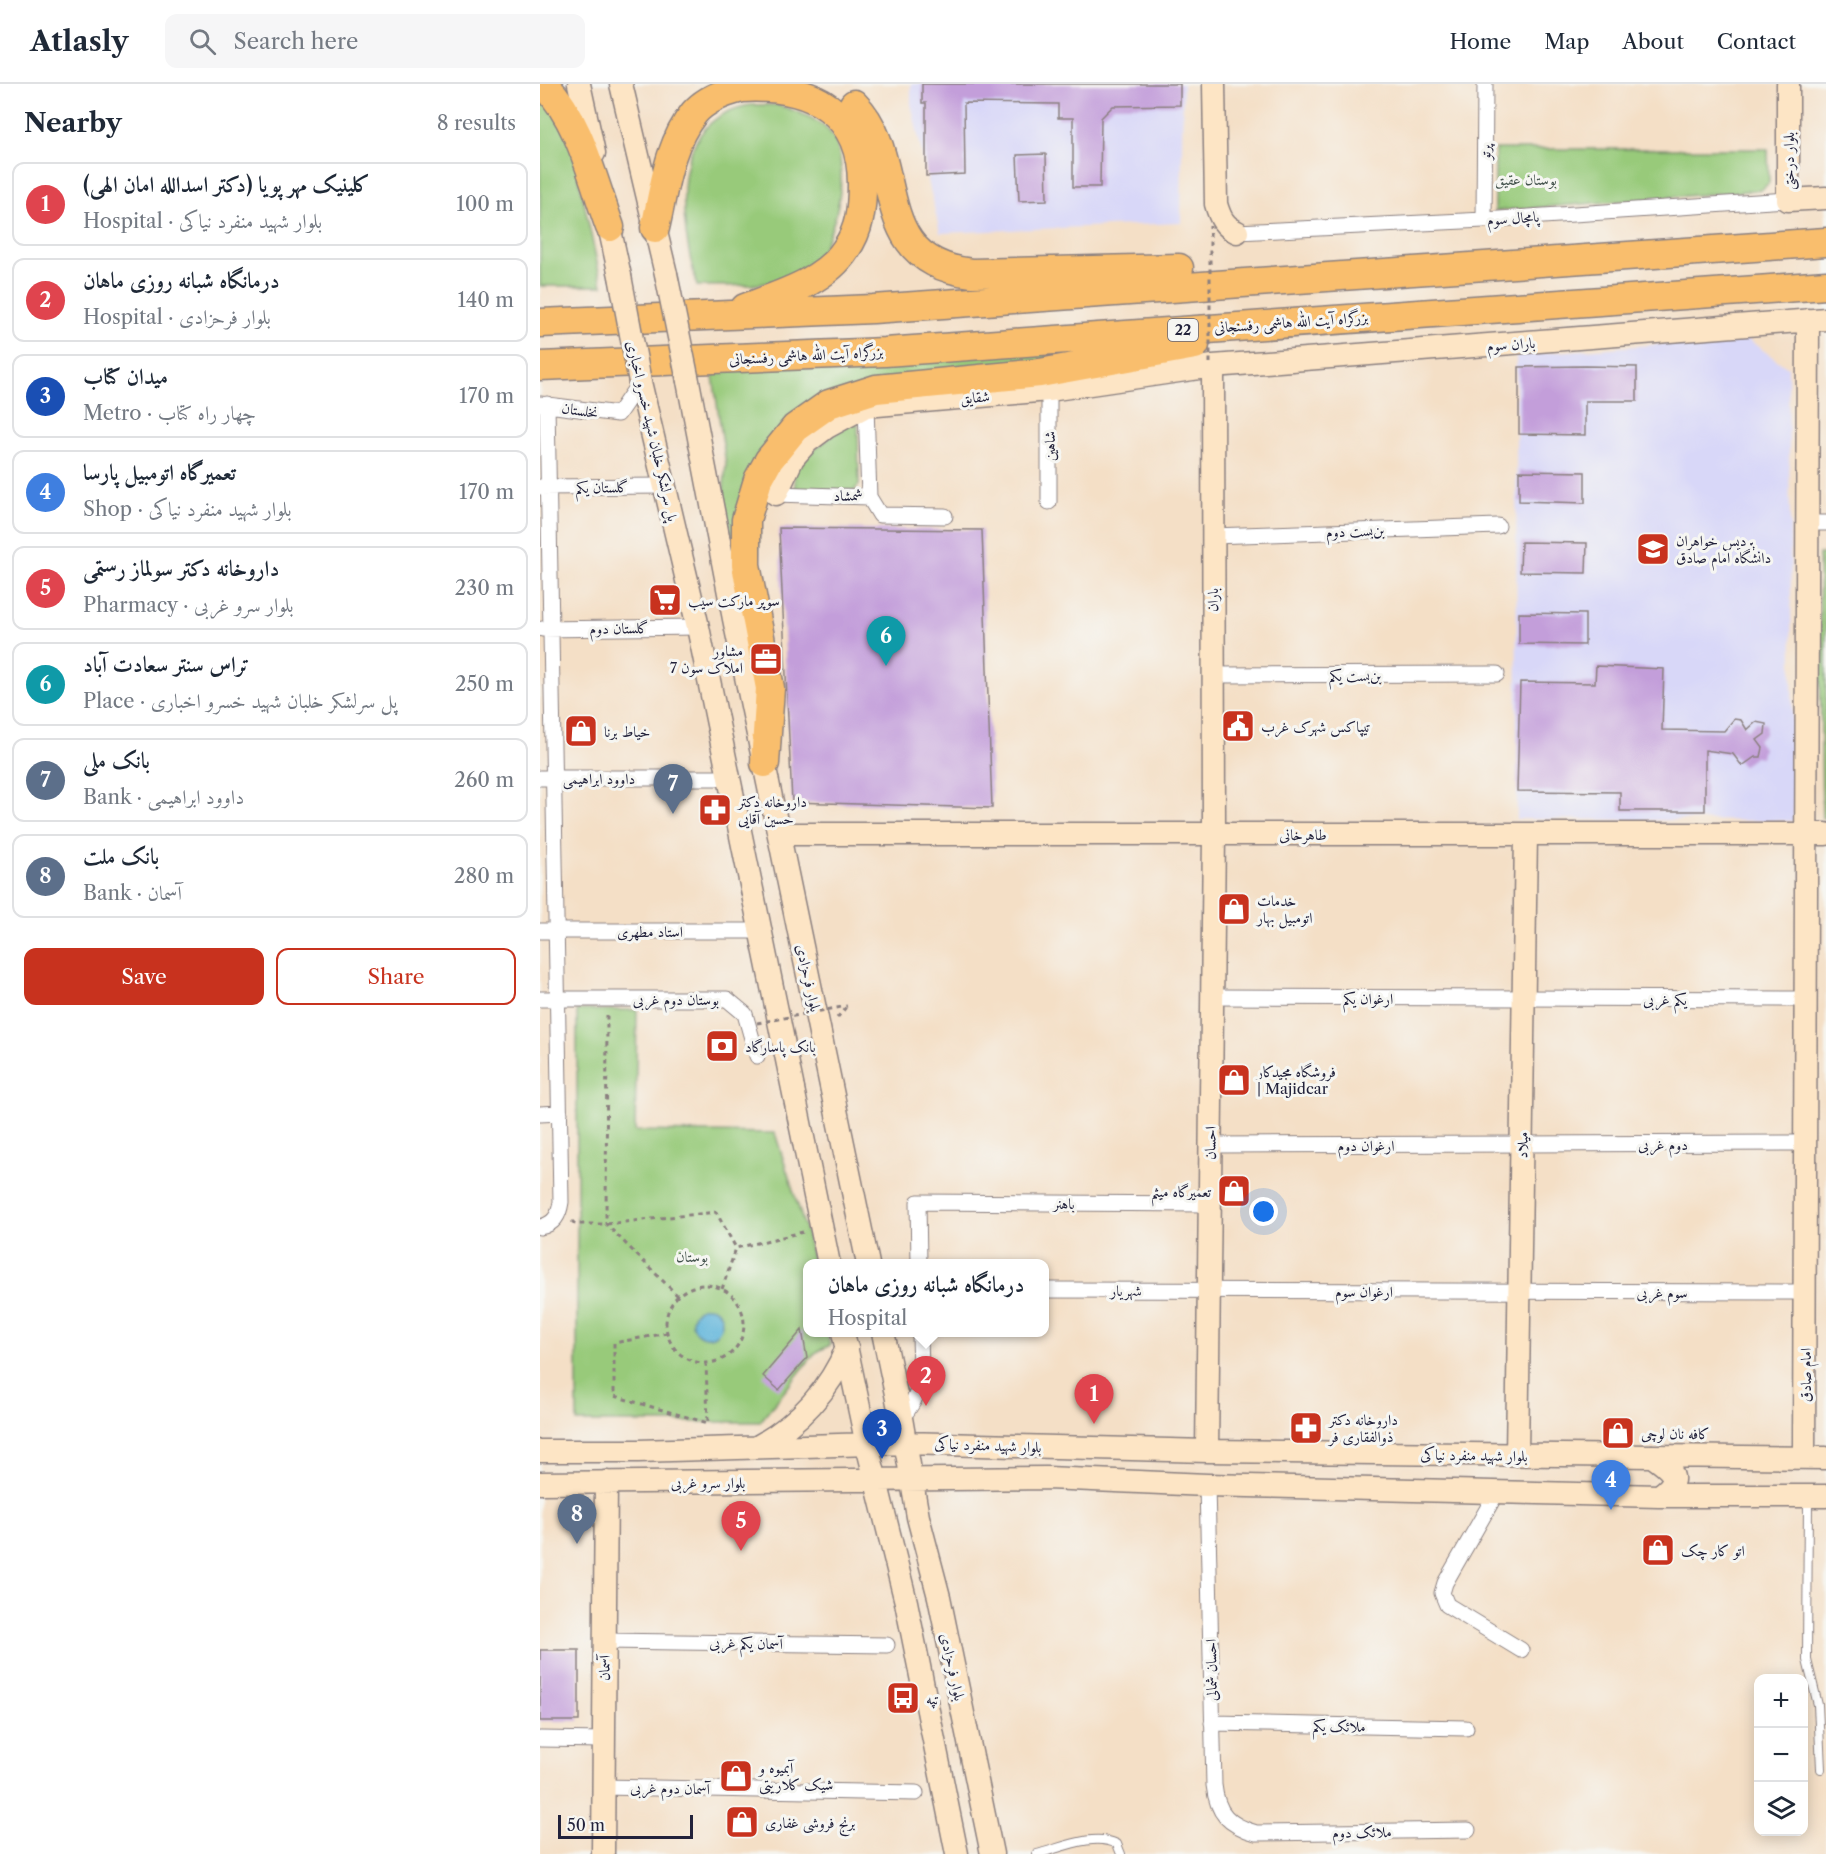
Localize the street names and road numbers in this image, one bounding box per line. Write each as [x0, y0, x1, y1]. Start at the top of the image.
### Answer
street label: بلوار درختی [1779, 132, 1800, 190]
street label: پرتو [1475, 143, 1496, 162]
street label: پامچال سوم [1486, 207, 1541, 233]
street label: بزرگراه آیت الله هاشمی رفسنجانی [1213, 305, 1369, 339]
road number: 22 [1168, 319, 1198, 341]
street label: باران سوم [1486, 333, 1536, 359]
street label: پل سرلشکر خلبان شهید خسرو اخباری [621, 339, 683, 525]
street label: بزرگراه آیت الله هاشمی رفسنجانی [728, 339, 884, 371]
street label: شقایق [959, 386, 991, 408]
street label: نخلستان [560, 398, 600, 422]
street label: شاهین [1040, 431, 1059, 461]
street label: گلستان یکم [575, 477, 629, 502]
street label: شمشاد [833, 485, 863, 505]
street label: بن‌بست دوم [1325, 520, 1385, 546]
street label: باران [1203, 588, 1222, 612]
street label: گلستان دوم [589, 618, 649, 642]
street label: بن‌بست یکم [1329, 666, 1381, 690]
street label: داوود ابراهیمی [563, 769, 635, 790]
street label: طاهرخانی [1279, 825, 1327, 845]
street label: استاد مطهری [617, 922, 683, 942]
street label: بلوار فرحزادی [792, 942, 825, 1014]
street label: ارغوان یکم [1343, 989, 1393, 1013]
street label: بوستان دوم غربی [633, 990, 719, 1013]
street label: یکم غربی [1643, 990, 1688, 1014]
street label: احسان [1200, 1126, 1220, 1160]
street label: میلاد [1512, 1132, 1532, 1158]
street label: دوم غربی [1638, 1135, 1688, 1158]
street label: ارغوان دوم [1338, 1136, 1394, 1159]
street label: باهنر [1051, 1194, 1075, 1213]
street label: شهریار [1108, 1281, 1142, 1301]
street label: ارغوان سوم [1335, 1282, 1393, 1305]
street label: سوم غربی [1636, 1283, 1688, 1306]
street label: امام صادق [1796, 1348, 1819, 1402]
street label: بلوار شهید منفرد نیاکی [934, 1434, 1042, 1457]
street label: بلوار شهید منفرد نیاکی [1420, 1445, 1528, 1466]
street label: بلوار سرو غربی [671, 1473, 746, 1494]
street label: بلوار فرحزادی [936, 1631, 969, 1703]
street label: آسمان یکم غربی [709, 1633, 785, 1658]
street label: احسان شمالی [1201, 1639, 1221, 1701]
street label: آسمان [594, 1653, 614, 1681]
street label: ملائک یکم [1312, 1716, 1366, 1741]
street label: آسمان دوم غربی [630, 1778, 712, 1802]
street label: ملائک دوم [1332, 1822, 1392, 1846]

